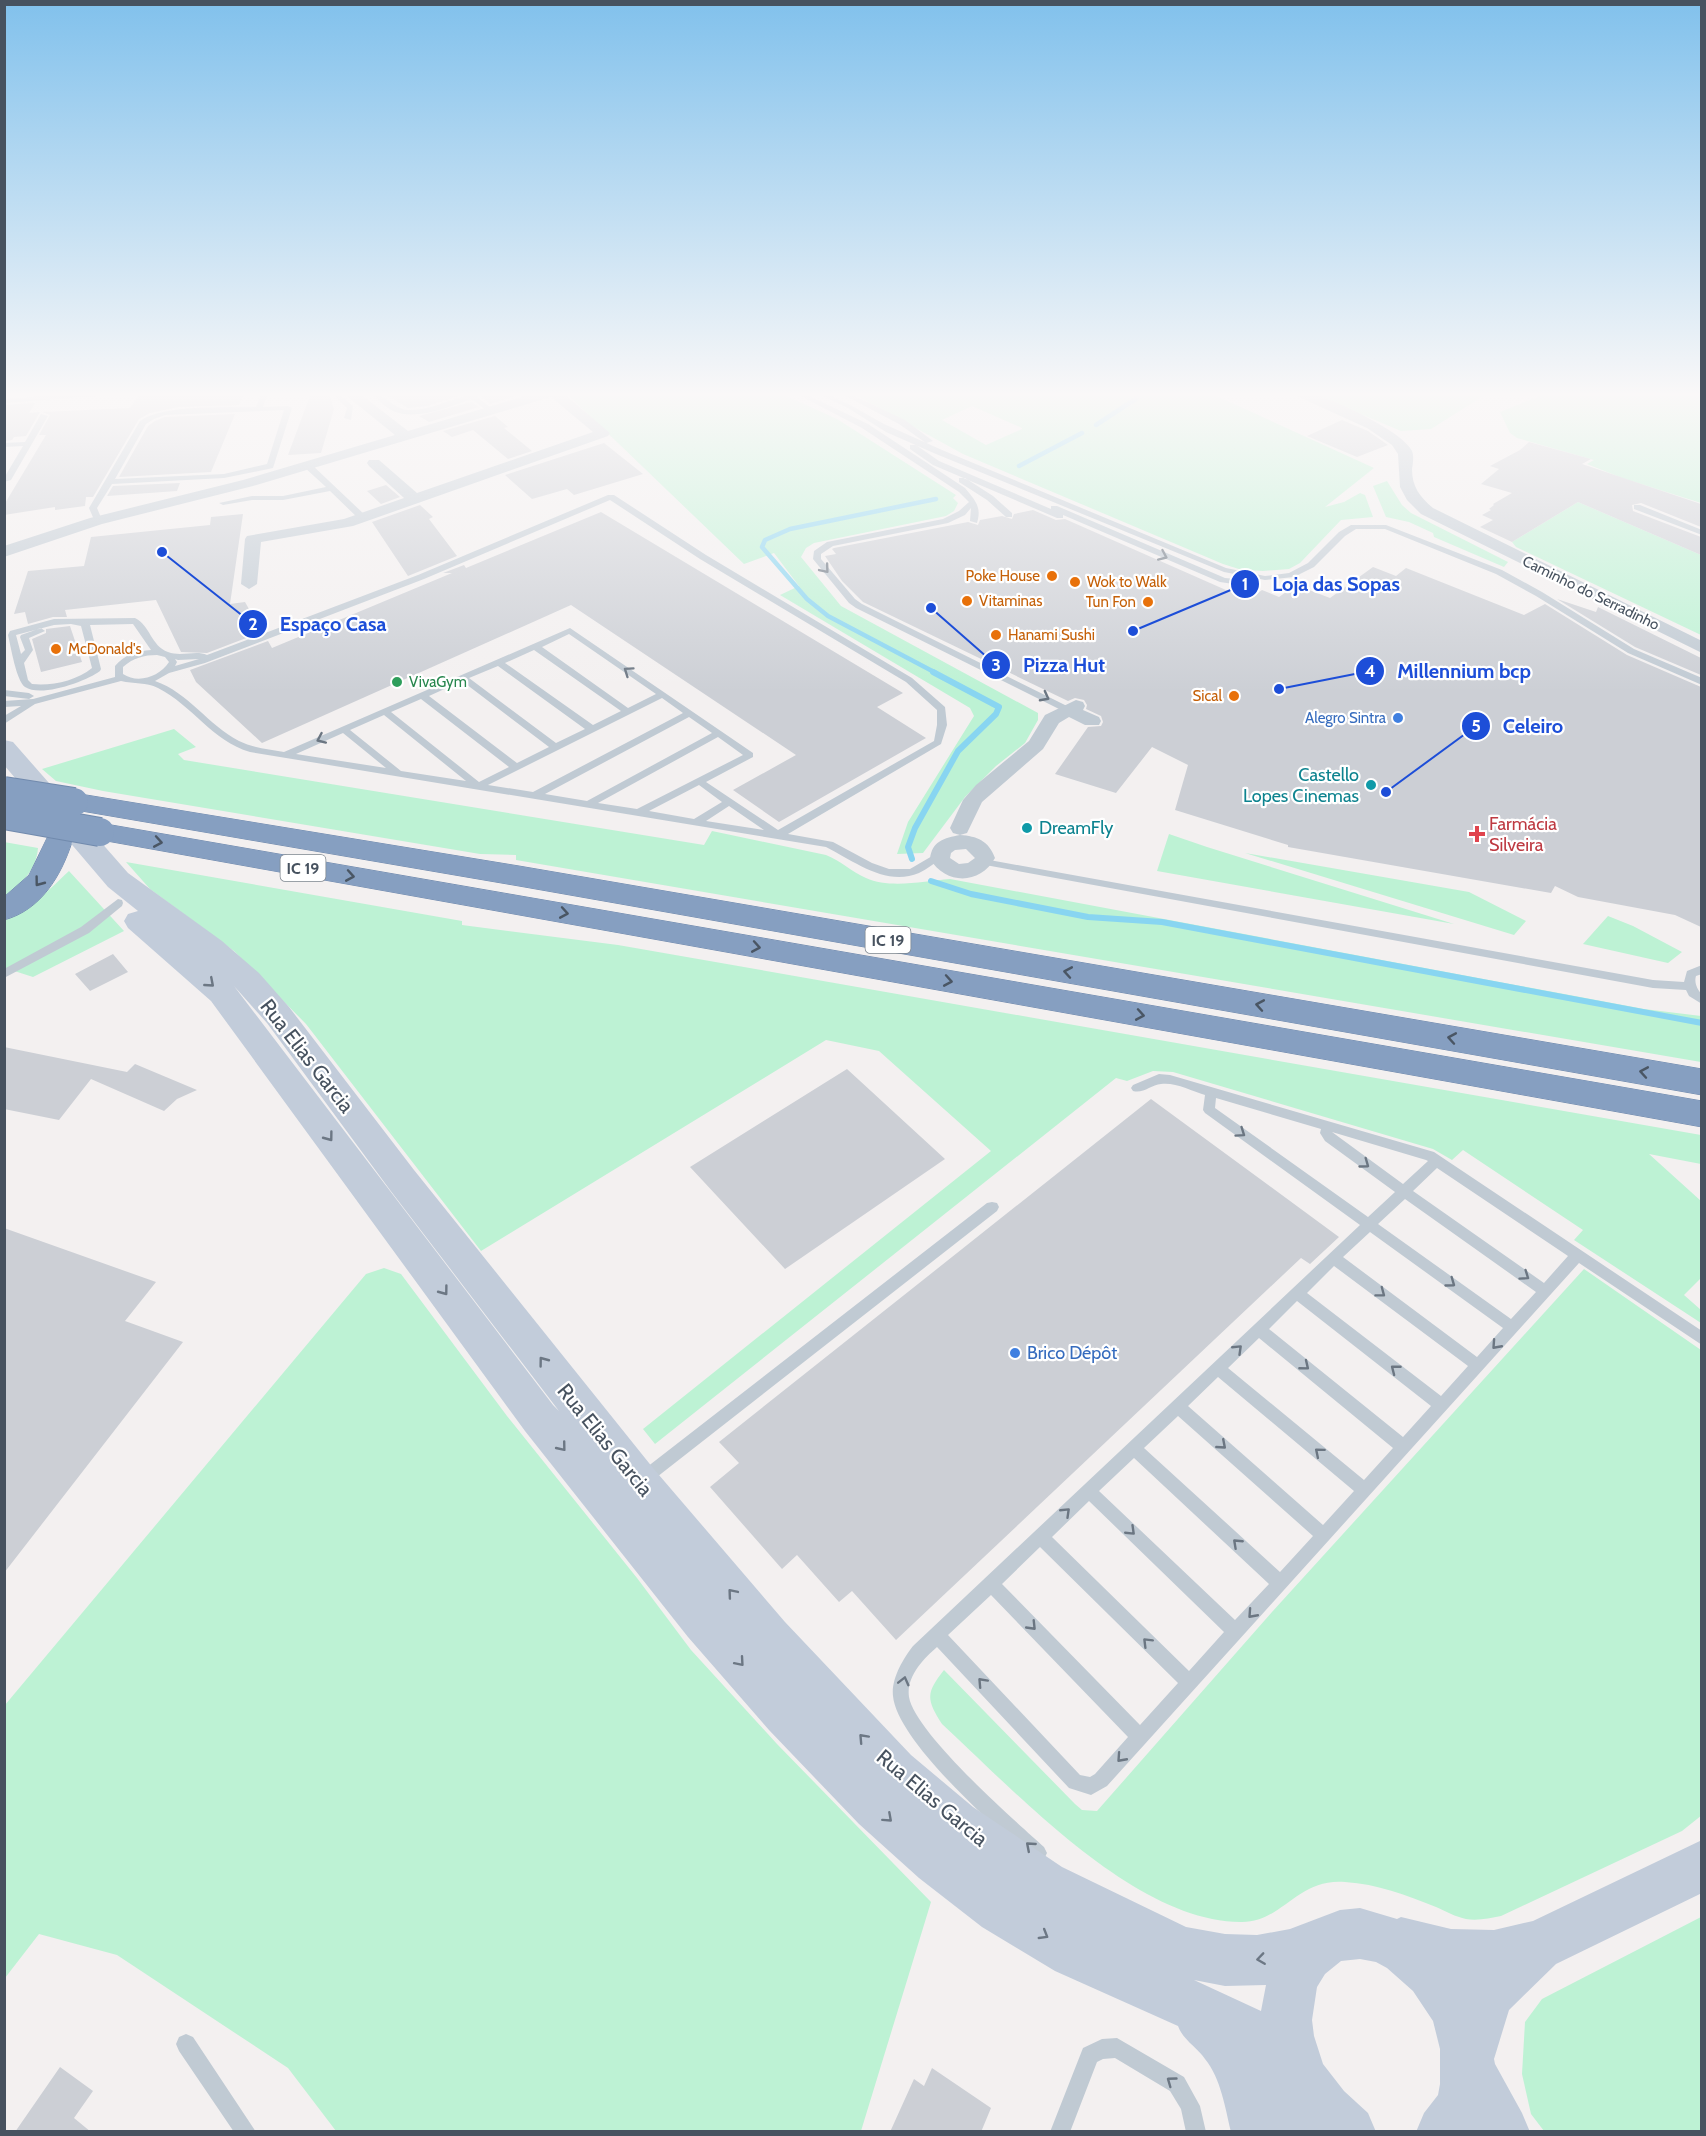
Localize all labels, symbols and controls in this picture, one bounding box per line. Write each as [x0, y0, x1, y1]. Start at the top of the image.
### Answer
one-way arrow [1157, 549, 1168, 561]
street label: Caminho do Serradinho [1520, 552, 1662, 634]
one-way arrow [818, 562, 829, 573]
callout: Loja das Sopas [1230, 565, 1411, 603]
place label: Poke House [966, 567, 1040, 585]
marker: Poke House [1045, 569, 1059, 583]
text: Loja das Sopas [1272, 572, 1400, 596]
place label: Wok to Walk [1087, 573, 1167, 591]
text: 1 [1242, 573, 1248, 595]
marker: Wok to Walk [1068, 575, 1082, 589]
place label: Vitaminas [979, 592, 1042, 610]
place label: Tun Fon [1086, 593, 1136, 611]
marker: Vitaminas [960, 594, 974, 608]
marker: Tun Fon [1141, 595, 1155, 609]
callout: Espaço Casa [238, 605, 398, 643]
text: Espaço Casa [280, 612, 386, 636]
text: 2 [248, 613, 258, 635]
place label: Hanami Sushi [1008, 626, 1095, 644]
marker: Hanami Sushi [989, 628, 1003, 642]
place label: McDonald's [68, 640, 142, 658]
marker: McDonald's [49, 642, 63, 656]
callout: Pizza Hut [981, 646, 1117, 684]
callout: Millennium bcp [1355, 652, 1543, 690]
text: Pizza Hut [1023, 653, 1105, 677]
text: 3 [991, 654, 1001, 676]
text: Millennium bcp [1397, 659, 1531, 683]
text: 4 [1364, 660, 1376, 682]
one-way arrow [624, 667, 635, 678]
place label: VivaGym [409, 673, 467, 691]
marker: VivaGym [390, 675, 404, 689]
place label: Sical [1193, 687, 1222, 705]
marker: Sical [1227, 689, 1241, 703]
one-way arrow [1039, 690, 1049, 701]
callout: Celeiro [1461, 707, 1576, 745]
place label: Alegro Sintra [1305, 709, 1387, 727]
marker: Alegro Sintra [1391, 711, 1405, 725]
text: Celeiro [1503, 714, 1563, 738]
text: 5 [1471, 715, 1481, 737]
one-way arrow [317, 732, 328, 744]
place label: Castello Lopes Cinemas [1243, 764, 1359, 807]
marker: Castello Lopes Cinemas [1364, 778, 1378, 792]
place label: Farmácia Silveira [1489, 813, 1557, 856]
place label: DreamFly [1039, 817, 1113, 839]
marker: DreamFly [1020, 821, 1034, 835]
marker: Farmácia Silveira [1470, 827, 1484, 841]
one-way arrow [153, 836, 162, 848]
road number: IC 19 [280, 855, 326, 881]
one-way arrow [344, 869, 354, 882]
one-way arrow [35, 876, 46, 887]
one-way arrow [559, 906, 569, 919]
road number: IC 19 [866, 927, 910, 953]
one-way arrow [751, 940, 761, 953]
one-way arrow [1063, 966, 1072, 978]
one-way arrow [943, 974, 953, 987]
one-way arrow [203, 976, 214, 987]
street label: Rua Elias Garcia [255, 994, 360, 1118]
one-way arrow [1255, 999, 1265, 1012]
one-way arrow [1135, 1008, 1145, 1021]
one-way arrow [1447, 1032, 1457, 1045]
one-way arrow [1639, 1066, 1649, 1078]
one-way arrow [1234, 1126, 1245, 1137]
one-way arrow [322, 1130, 333, 1141]
one-way arrow [1359, 1157, 1370, 1168]
one-way arrow [1518, 1269, 1529, 1280]
one-way arrow [1445, 1276, 1456, 1287]
one-way arrow [437, 1285, 448, 1296]
one-way arrow [1375, 1286, 1386, 1297]
one-way arrow [1492, 1338, 1503, 1349]
place label: Brico Dépôt [1027, 1342, 1117, 1364]
one-way arrow [1232, 1345, 1242, 1356]
marker: Brico Dépôt [1008, 1346, 1022, 1360]
one-way arrow [539, 1356, 550, 1367]
one-way arrow [1298, 1359, 1309, 1370]
one-way arrow [1391, 1366, 1402, 1377]
street label: Rua Elias Garcia [552, 1378, 658, 1501]
one-way arrow [1215, 1438, 1225, 1449]
one-way arrow [555, 1440, 566, 1451]
one-way arrow [1315, 1449, 1326, 1460]
one-way arrow [1060, 1508, 1070, 1519]
one-way arrow [1125, 1524, 1135, 1535]
one-way arrow [1233, 1539, 1243, 1550]
one-way arrow [728, 1589, 739, 1600]
one-way arrow [1248, 1607, 1259, 1617]
one-way arrow [1024, 1618, 1035, 1629]
one-way arrow [1144, 1638, 1154, 1649]
one-way arrow [733, 1655, 744, 1666]
one-way arrow [897, 1677, 910, 1687]
one-way arrow [978, 1679, 989, 1689]
one-way arrow [859, 1734, 870, 1745]
street label: Rua Elias Garcia [872, 1744, 993, 1851]
one-way arrow [1117, 1751, 1128, 1762]
one-way arrow [882, 1811, 892, 1822]
one-way arrow [1026, 1843, 1037, 1854]
one-way arrow [1038, 1928, 1048, 1940]
one-way arrow [1257, 1953, 1266, 1965]
one-way arrow [1166, 2077, 1177, 2088]

